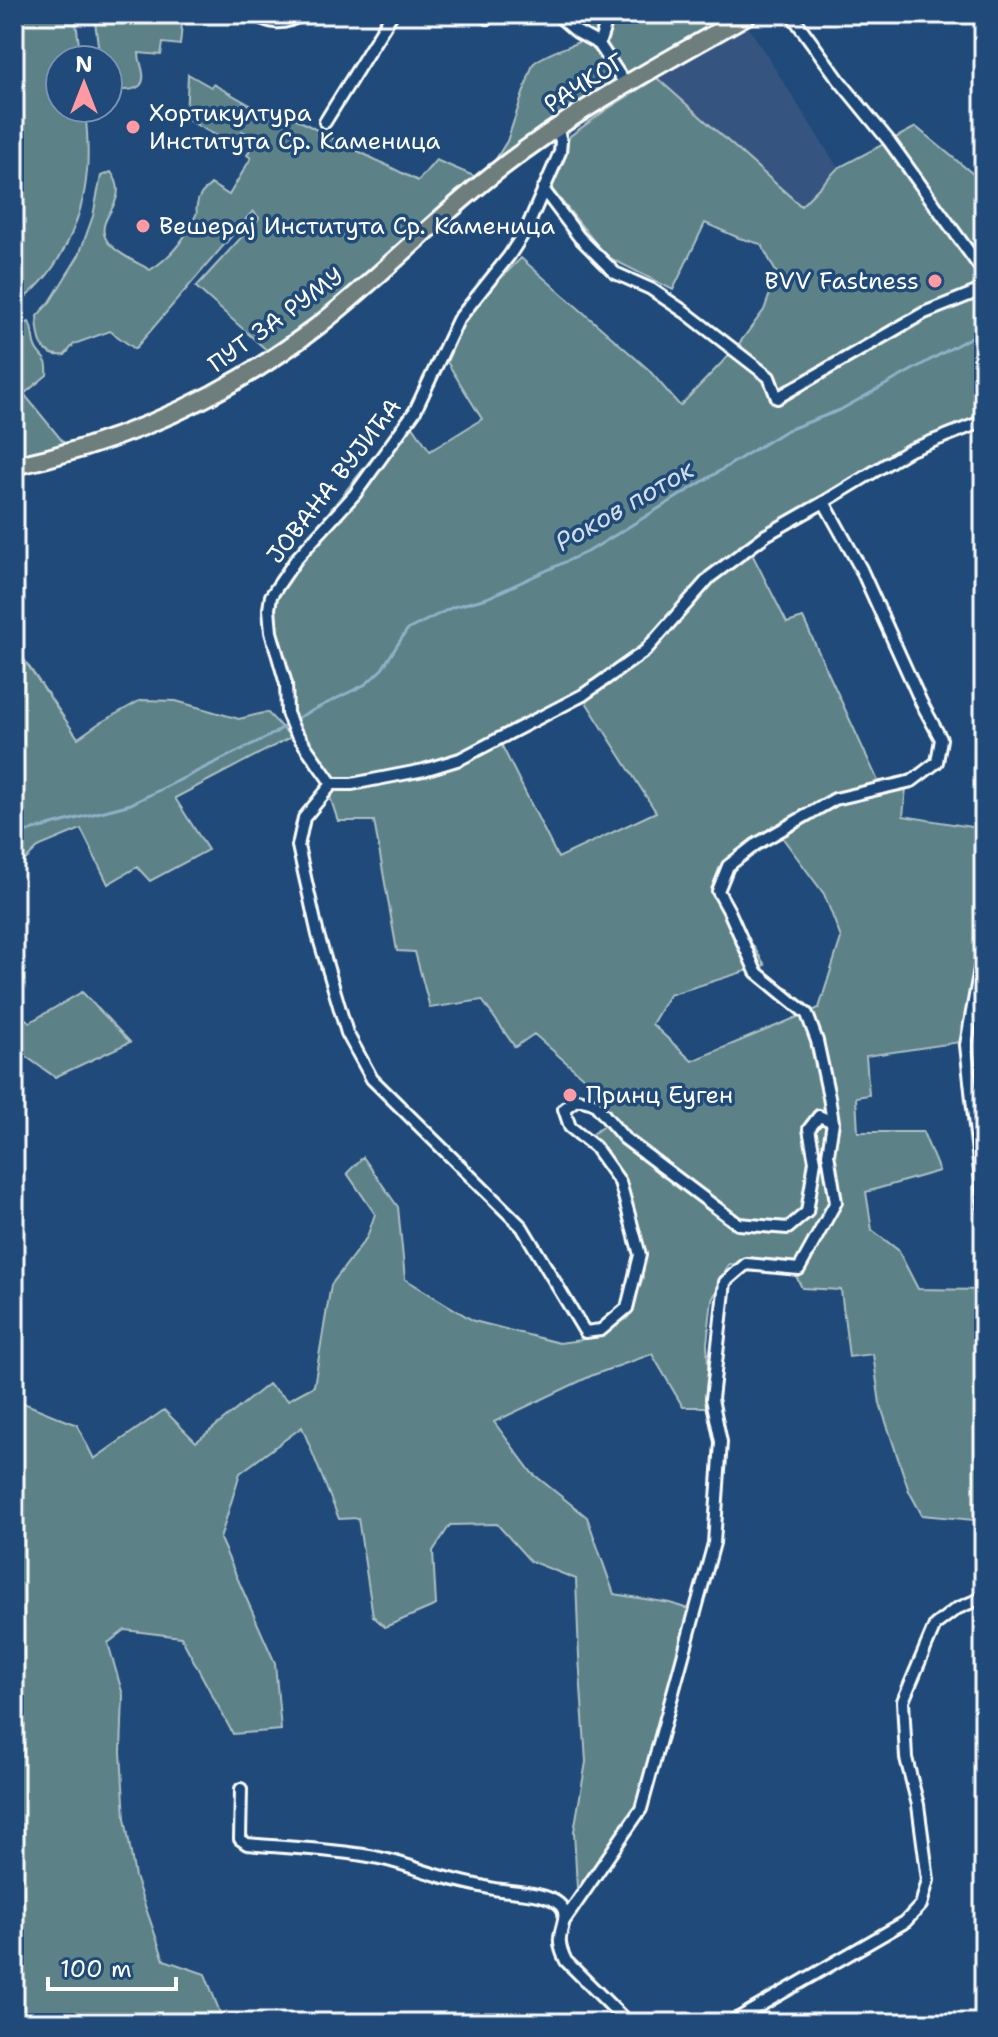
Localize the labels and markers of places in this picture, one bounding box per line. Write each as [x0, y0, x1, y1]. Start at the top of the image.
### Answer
place label: Хортикултура Института Ср. Каменица [149, 97, 441, 157]
marker: Хортикултура Института Ср. Каменица [124, 118, 142, 136]
place label: Вешерај Института Ср. Каменица [159, 210, 555, 242]
marker: Вешерај Института Ср. Каменица [134, 217, 152, 235]
place label: BVV Fastness [764, 265, 919, 297]
marker: BVV Fastness [926, 272, 944, 290]
place label: Принц Еуген [586, 1079, 733, 1111]
marker: Принц Еуген [561, 1086, 579, 1104]

